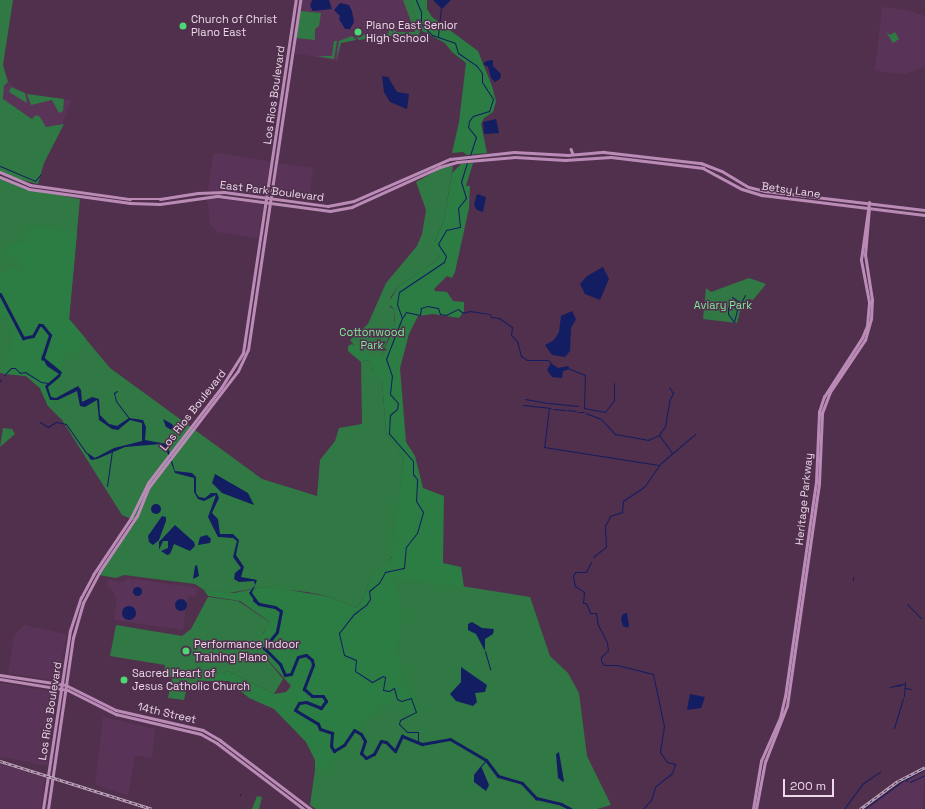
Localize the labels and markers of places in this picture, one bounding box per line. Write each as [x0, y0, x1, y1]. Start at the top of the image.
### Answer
place label: Church of Christ Plano East [191, 13, 277, 39]
place label: Plano East Senior High School [366, 19, 458, 45]
marker: Church of Christ Plano East [178, 21, 188, 31]
marker: Plano East Senior High School [353, 27, 363, 37]
place label: Performance Indoor Training Plano [194, 638, 299, 664]
marker: Performance Indoor Training Plano [181, 646, 191, 656]
place label: Sacred Heart of Jesus Catholic Church [132, 667, 250, 693]
marker: Sacred Heart of Jesus Catholic Church [119, 675, 129, 685]

